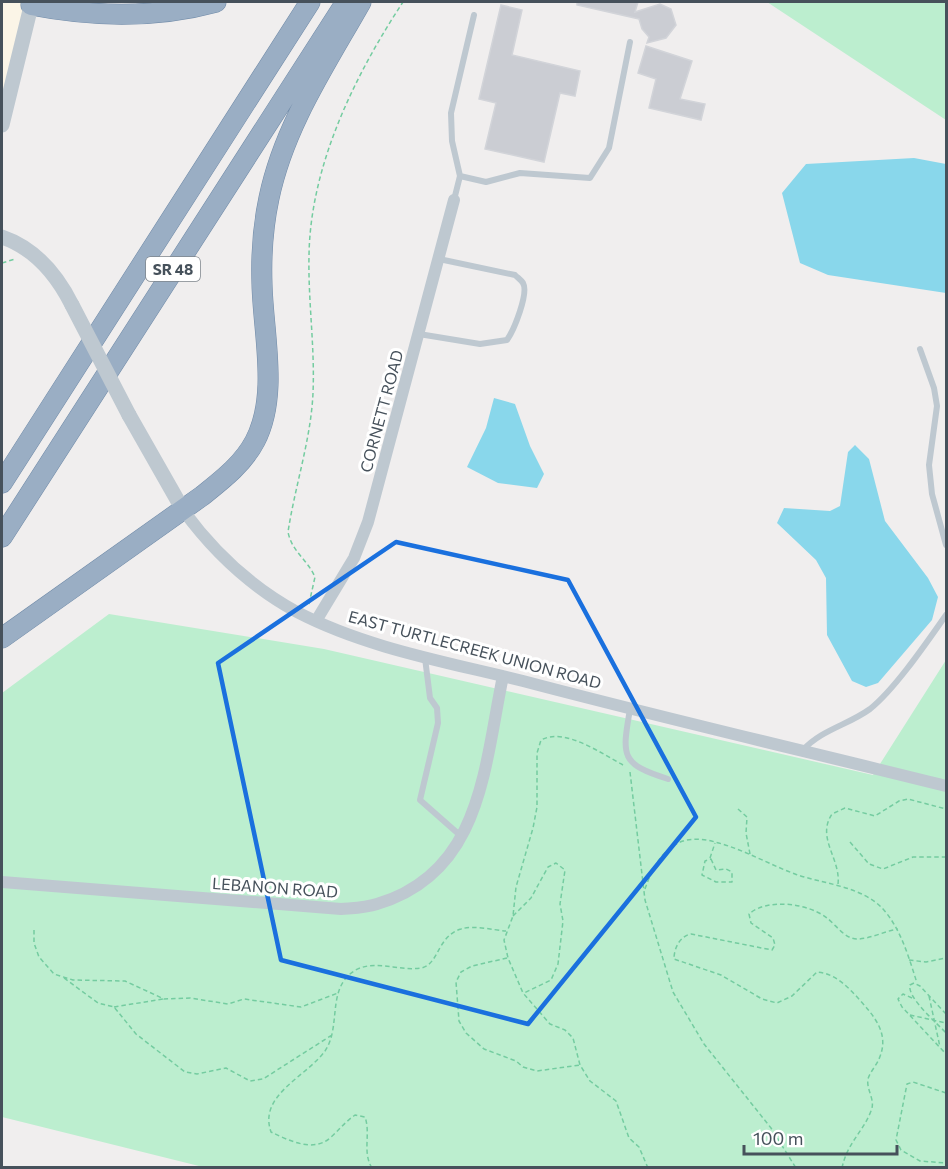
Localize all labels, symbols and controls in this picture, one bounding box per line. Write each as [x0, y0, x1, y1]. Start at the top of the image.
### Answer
road number: SR 48 [146, 257, 200, 281]
street label: CORNETT ROAD [356, 348, 406, 474]
street label: EAST TURTLECREEK UNION ROAD [346, 606, 604, 692]
street label: LEBANON ROAD [211, 873, 339, 901]
scale bar [744, 1118, 897, 1156]
text: 100 m [753, 1127, 803, 1149]

